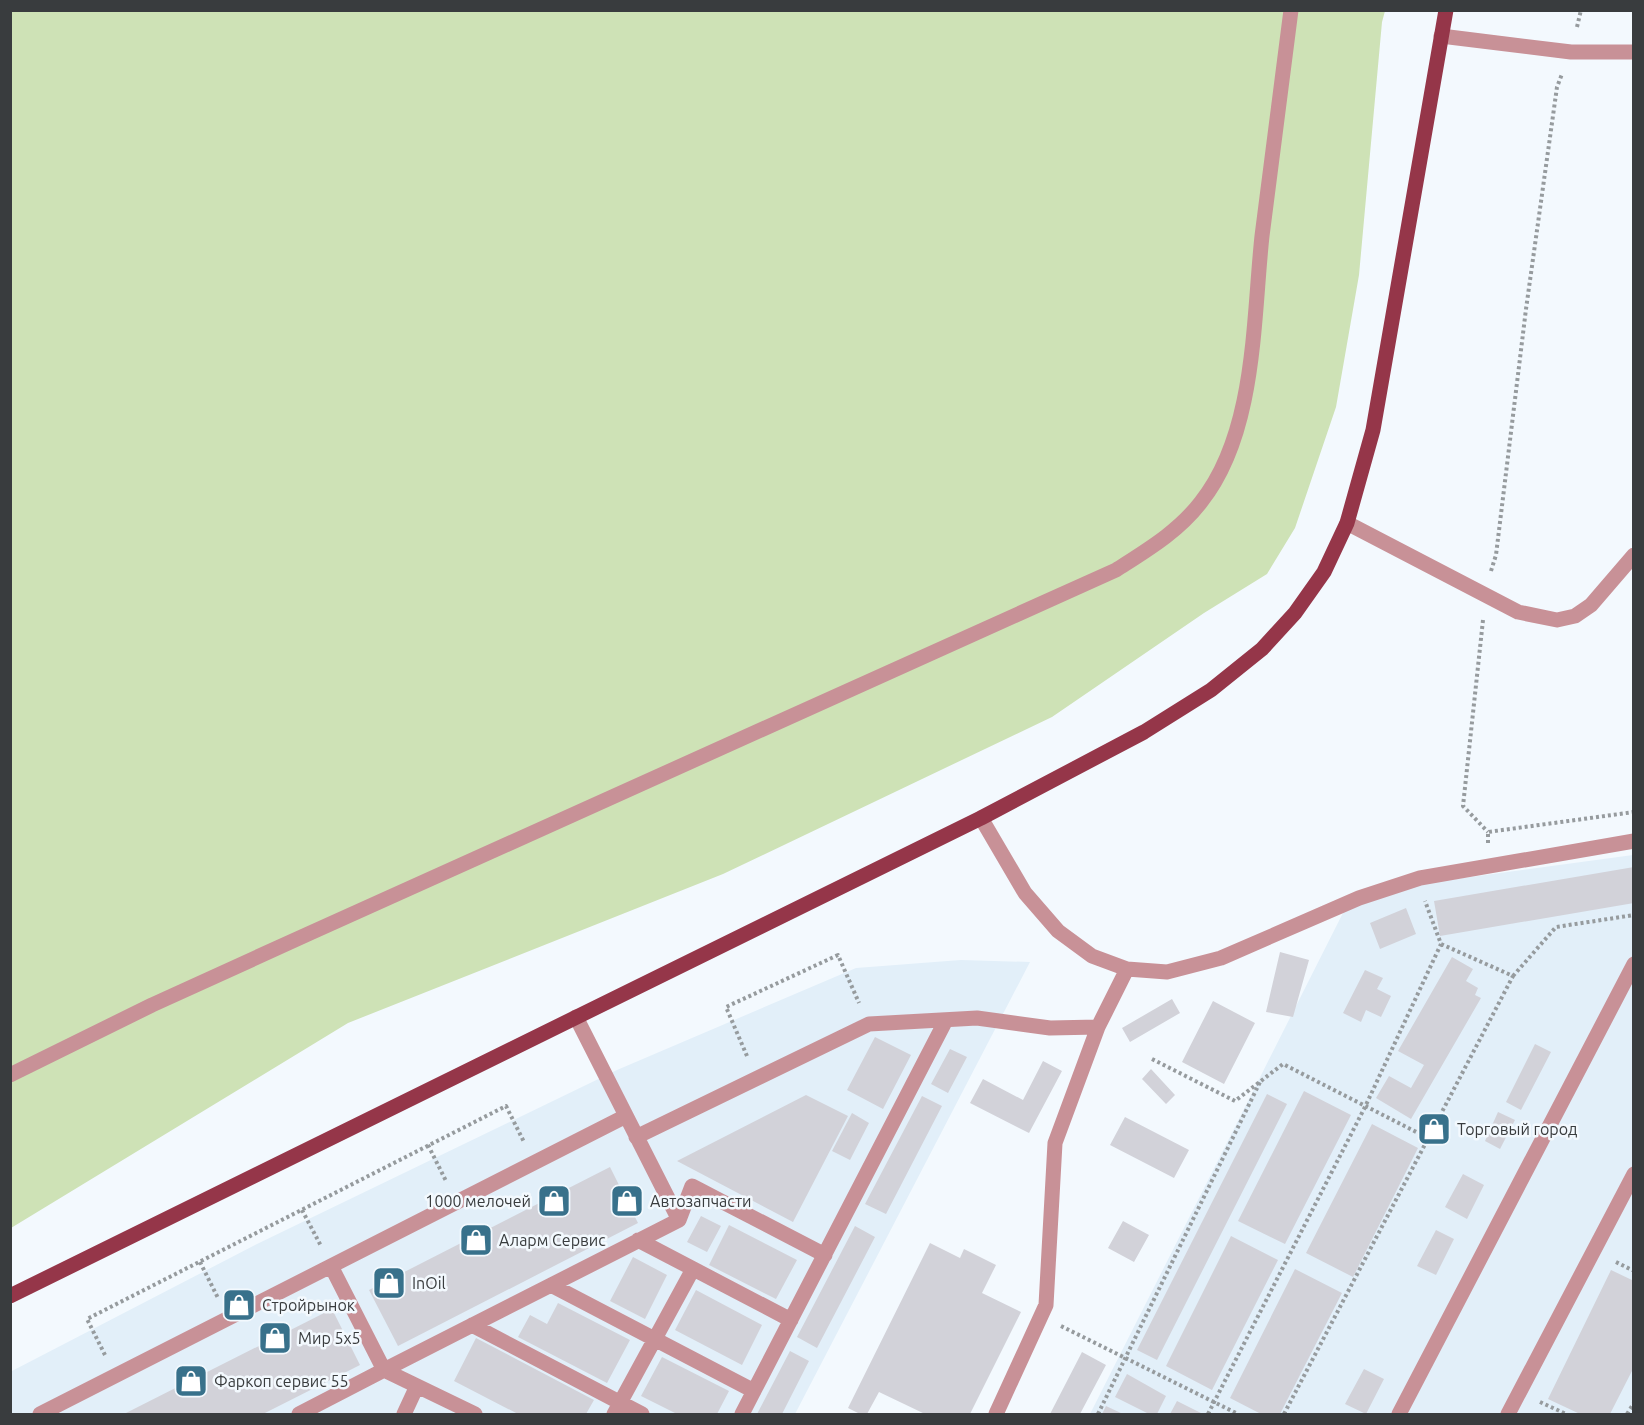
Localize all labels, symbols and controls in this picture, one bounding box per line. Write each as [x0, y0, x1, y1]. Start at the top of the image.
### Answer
shop icon: Торговый город [1416, 1111, 1452, 1147]
place label: Торговый город [1457, 1120, 1577, 1138]
shop icon: 1000 мелочей [536, 1183, 572, 1219]
shop icon: Автозапчасти [609, 1183, 645, 1219]
place label: 1000 мелочей [425, 1192, 531, 1210]
place label: Автозапчасти [650, 1192, 751, 1210]
shop icon: Аларм Сервис [458, 1222, 494, 1258]
place label: Аларм Сервис [499, 1231, 606, 1249]
shop icon: InOil [371, 1265, 407, 1301]
place label: InOil [412, 1274, 446, 1292]
shop icon: Стройрынок [221, 1287, 257, 1323]
place label: Стройрынок [262, 1296, 355, 1314]
shop icon: Мир 5x5 [257, 1320, 293, 1356]
place label: Мир 5x5 [298, 1329, 361, 1347]
shop icon: Фаркоп сервис 55 [173, 1363, 209, 1399]
place label: Фаркоп сервис 55 [214, 1372, 348, 1390]

